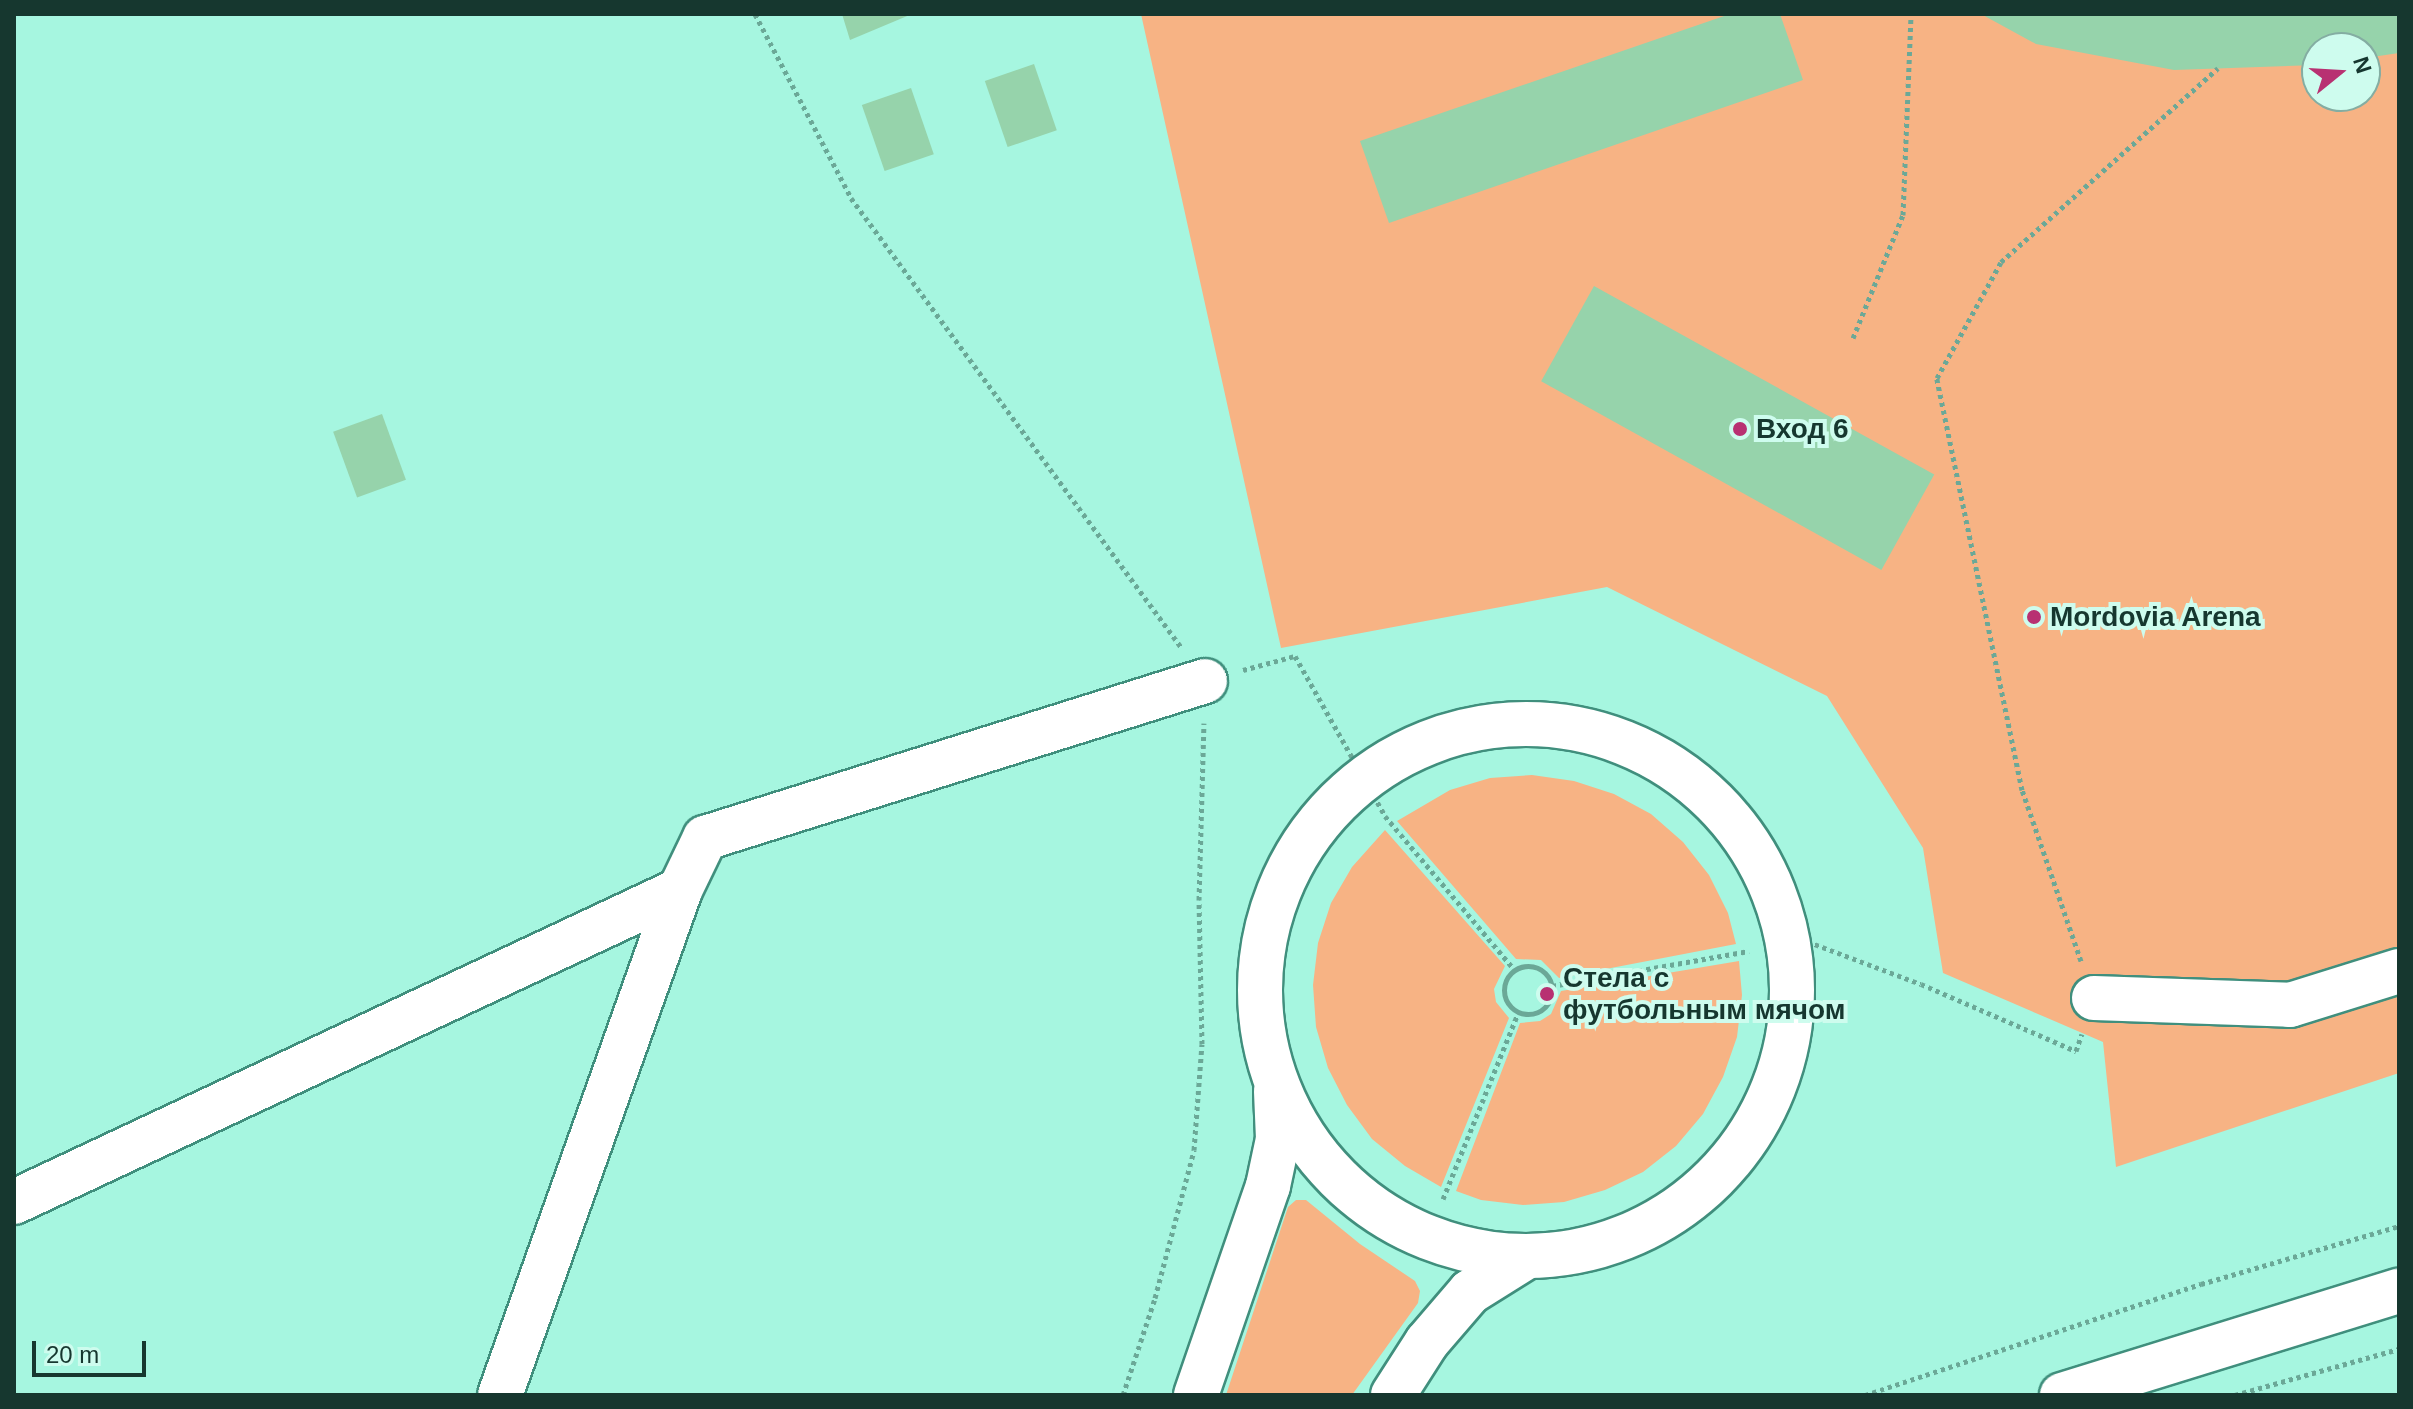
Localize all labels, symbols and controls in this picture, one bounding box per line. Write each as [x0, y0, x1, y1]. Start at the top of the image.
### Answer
north arrow [2301, 32, 2381, 112]
text: N [2348, 54, 2377, 76]
place label: Вход 6 [1756, 412, 1849, 446]
marker: Вход 6 [1731, 420, 1749, 438]
place label: Mordovia Arena [2050, 600, 2262, 634]
marker: Mordovia Arena [2025, 608, 2043, 626]
place label: Стела с футбольным мячом [1563, 961, 1846, 1027]
marker: Стела с футбольным мячом [1538, 985, 1556, 1003]
scale bar [36, 1325, 150, 1375]
text: 20 m [46, 1341, 99, 1368]

